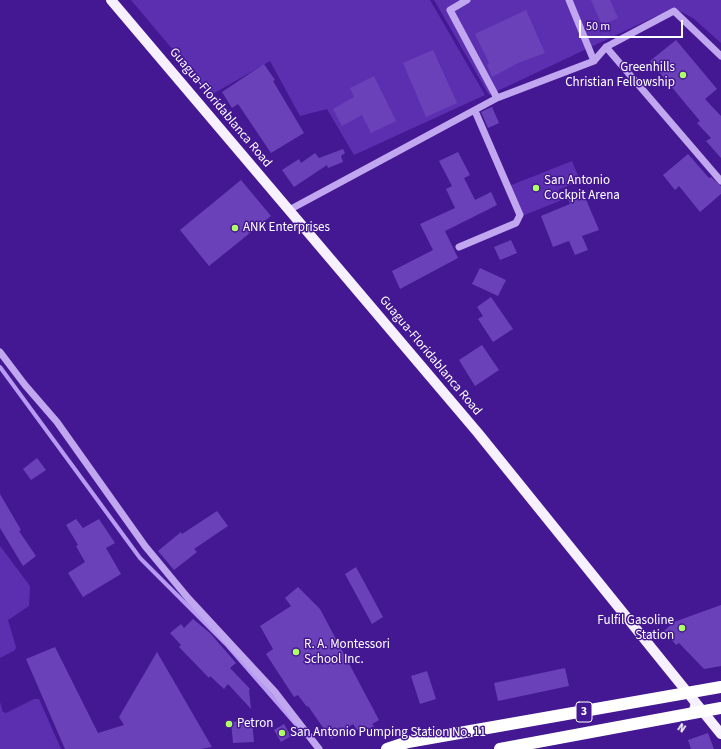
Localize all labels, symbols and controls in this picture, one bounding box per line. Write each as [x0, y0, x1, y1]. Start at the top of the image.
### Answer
scale bar [581, 12, 685, 38]
text: 50 m [586, 18, 610, 35]
street label: Guagua-Floridablanca Road [165, 45, 275, 171]
place label: Greenhills Christian Fellowship [565, 60, 675, 91]
marker: Greenhills Christian Fellowship [678, 70, 688, 80]
place label: San Antonio Cockpit Arena [544, 173, 620, 204]
marker: San Antonio Cockpit Arena [531, 183, 541, 193]
place label: ANK Enterprises [243, 220, 330, 236]
marker: ANK Enterprises [230, 223, 240, 233]
street label: Guagua-Floridablanca Road [375, 293, 485, 419]
place label: Fulfil Gasoline Station [597, 613, 674, 644]
marker: Fulfil Gasoline Station [677, 623, 687, 633]
place label: R. A. Montessori School Inc. [304, 637, 390, 668]
marker: R. A. Montessori School Inc. [291, 647, 301, 657]
north arrow [669, 697, 709, 737]
road number: 3 [576, 702, 592, 722]
place label: Petron [237, 716, 273, 732]
marker: Petron [224, 719, 234, 729]
text: N [675, 719, 689, 736]
place label: San Antonio Pumping Station No. 11 [290, 725, 486, 741]
marker: San Antonio Pumping Station No. 11 [277, 728, 287, 738]

